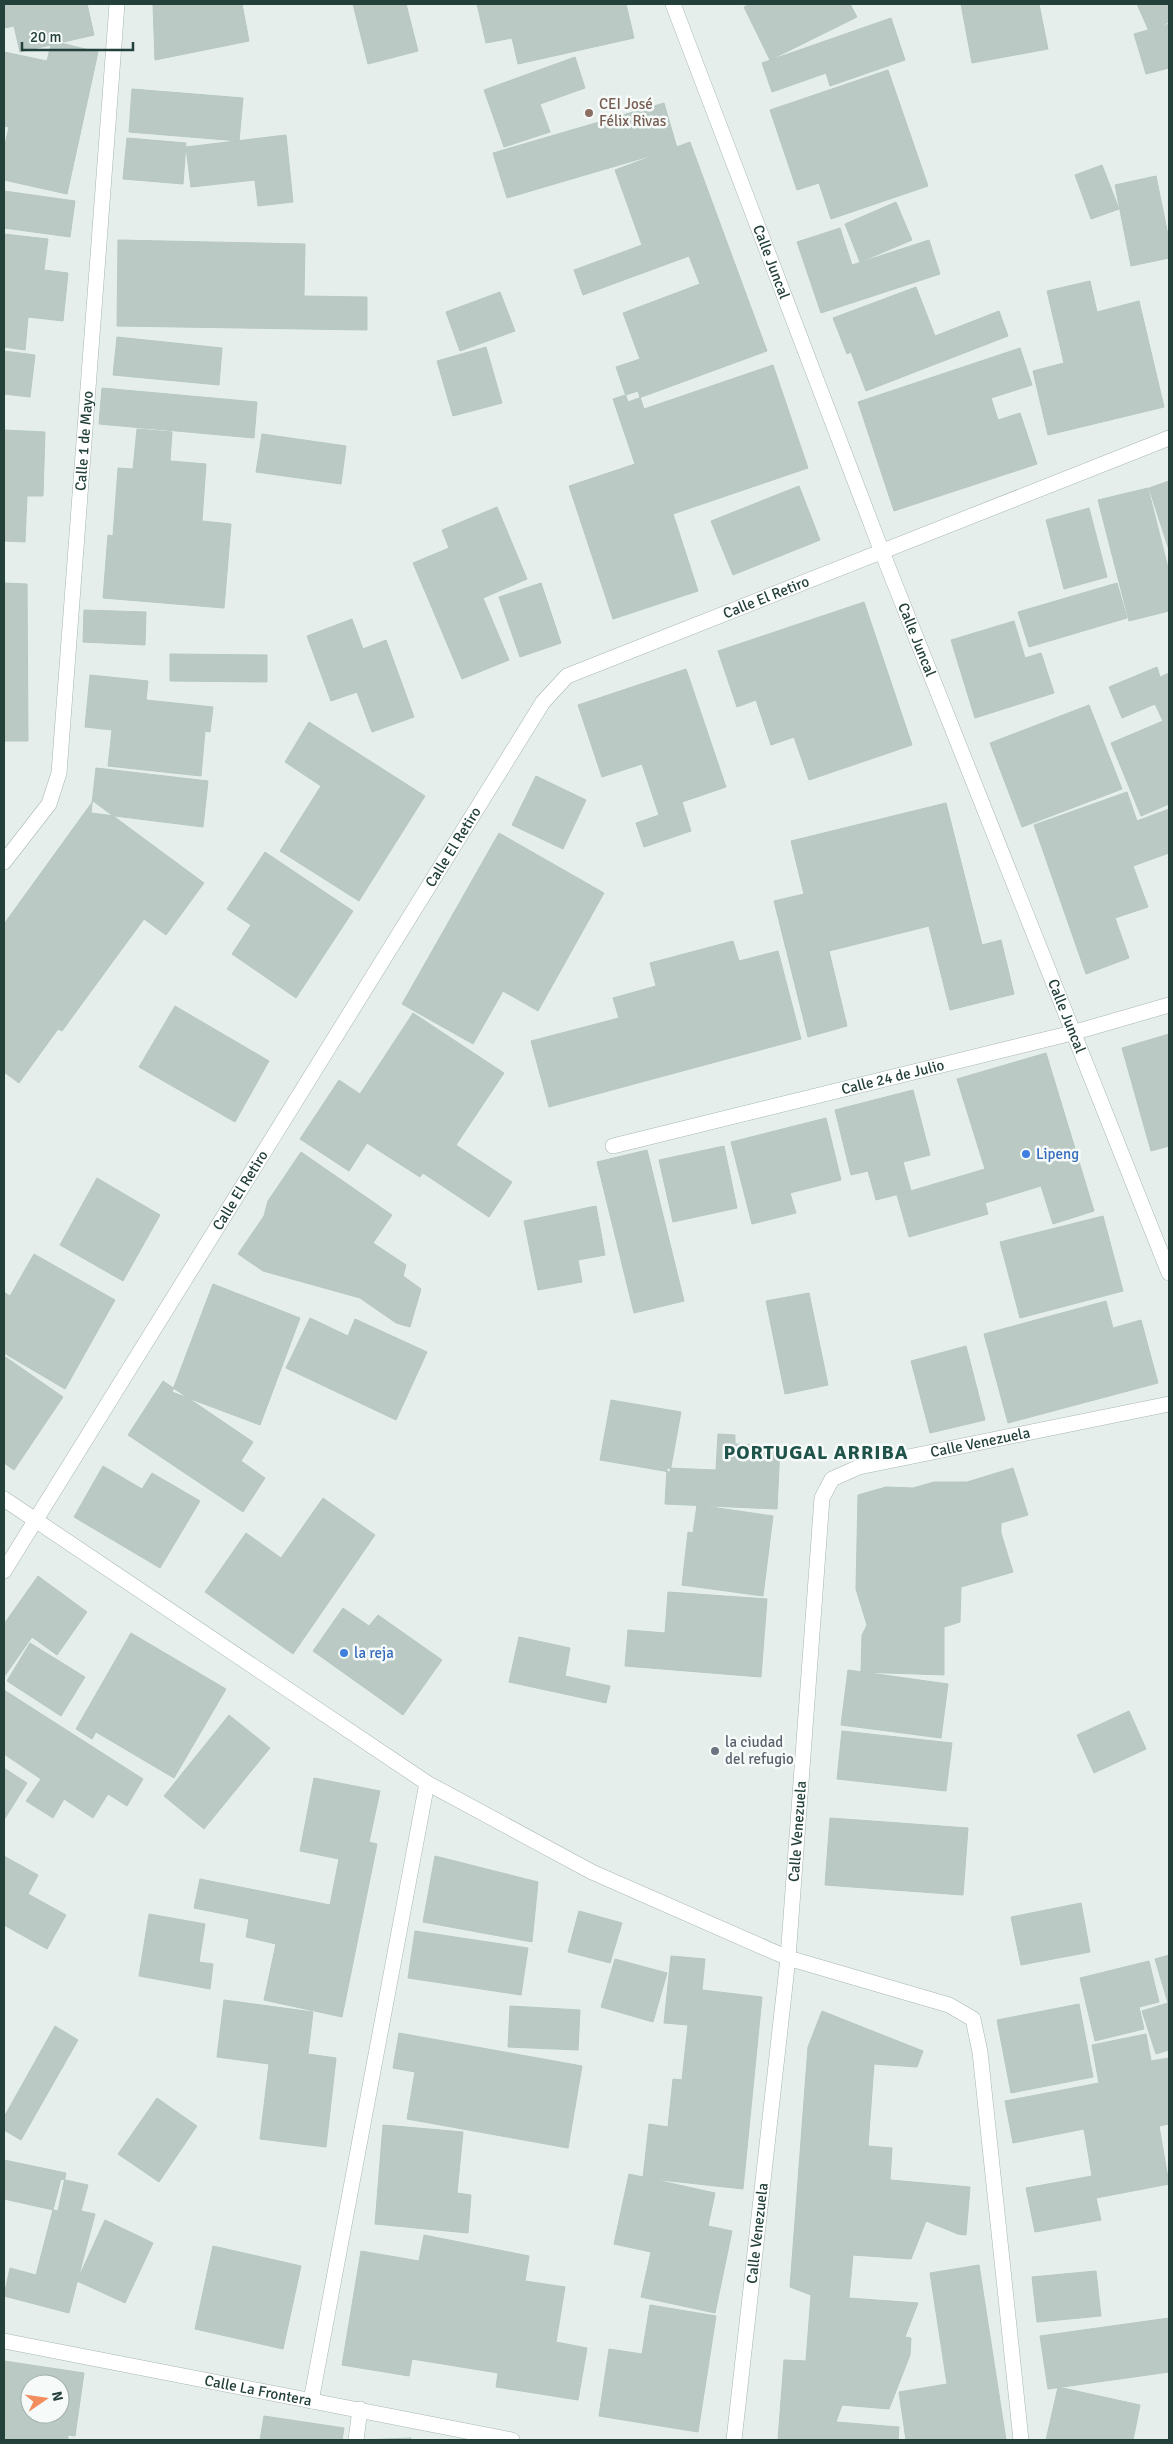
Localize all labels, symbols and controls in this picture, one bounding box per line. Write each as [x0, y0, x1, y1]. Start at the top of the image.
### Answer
scale bar [22, 20, 134, 52]
text: 20 m [30, 28, 61, 46]
place label: CEI José Félix Rivas [599, 95, 667, 130]
marker: CEI José Félix Rivas [583, 107, 595, 119]
street label: Calle Juncal [749, 222, 794, 302]
street label: Calle 1 de Mayo [71, 390, 97, 492]
street label: Calle El Retiro [720, 572, 812, 622]
street label: Calle Juncal [894, 600, 940, 679]
street label: Calle El Retiro [421, 803, 485, 890]
street label: Calle Juncal [1044, 976, 1090, 1056]
street label: Calle 24 de Julio [839, 1056, 946, 1098]
place label: Lipeng [1036, 1145, 1079, 1163]
street label: Calle El Retiro [209, 1147, 272, 1234]
marker: Lipeng [1020, 1148, 1032, 1160]
street label: Calle Venezuela [929, 1423, 1032, 1461]
district label: PORTUGAL ARRIBA [723, 1440, 909, 1465]
place label: la reja [354, 1644, 394, 1662]
marker: la reja [338, 1647, 350, 1659]
place label: la ciudad del refugio [725, 1733, 794, 1768]
marker: la ciudad del refugio [709, 1745, 721, 1757]
street label: Calle Venezuela [785, 1780, 810, 1883]
street label: Calle Venezuela [743, 2182, 772, 2285]
street label: Calle La Frontera [203, 2371, 313, 2410]
north arrow [20, 2374, 70, 2424]
text: N [48, 2390, 67, 2403]

